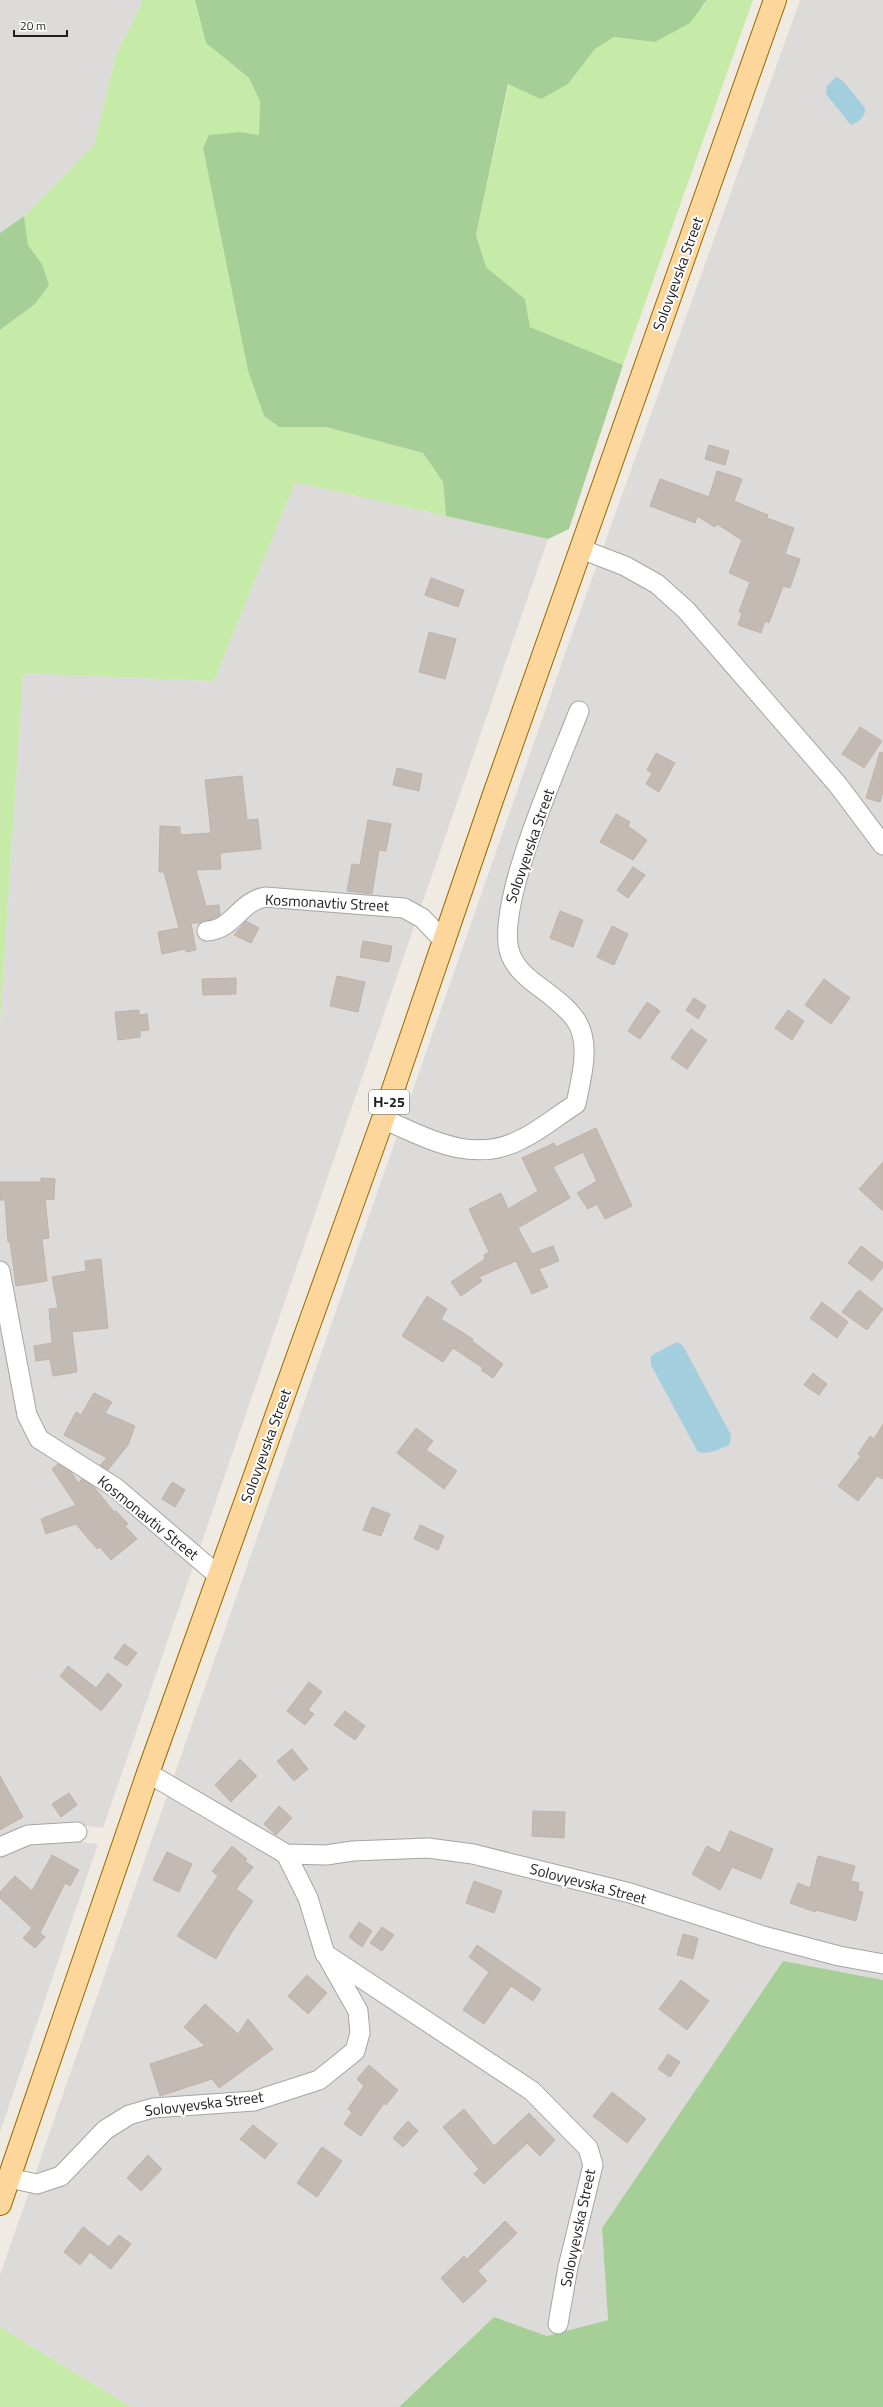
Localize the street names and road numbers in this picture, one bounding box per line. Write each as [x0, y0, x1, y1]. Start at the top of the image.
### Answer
street label: Solovyevska Street [646, 213, 709, 334]
street label: Solovyevska Street [499, 785, 560, 906]
street label: Kosmonavtiv Street [264, 888, 390, 917]
road number: Н-25 [369, 1090, 409, 1114]
street label: Solovyevska Street [234, 1385, 297, 1506]
street label: Kosmonavtiv Street [93, 1470, 204, 1566]
street label: Solovyevska Street [527, 1857, 650, 1910]
street label: Solovyevska Street [143, 2085, 266, 2122]
street label: Solovyevska Street [554, 2166, 601, 2289]

